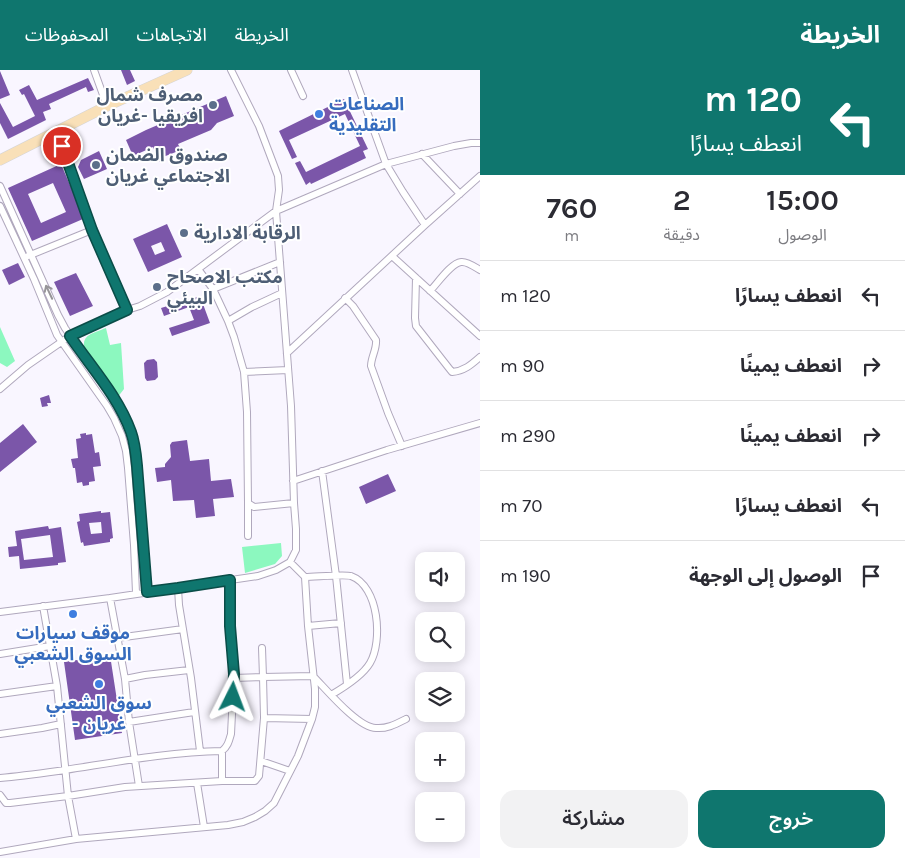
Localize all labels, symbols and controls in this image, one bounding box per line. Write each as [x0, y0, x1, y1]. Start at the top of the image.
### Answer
text: الخريطة [800, 21, 880, 49]
text: المحفوظات [25, 24, 109, 46]
text: الاتجاهات [137, 24, 207, 46]
text: الخريطة [235, 24, 289, 46]
text: 120 m [704, 79, 802, 120]
place label: مصرف شمال افريقيا -غريان [97, 84, 203, 127]
icon: left [820, 90, 885, 155]
place label: الصناعات التقليدية [329, 93, 404, 136]
marker: مصرف شمال افريقيا -غريان [207, 99, 219, 111]
marker: الصناعات التقليدية [313, 108, 325, 120]
pin [41, 125, 83, 167]
text: انعطف يسارًا [690, 131, 802, 157]
icon: arrive [48, 132, 76, 160]
place label: صندوق الضمان الاجتماعي غريان [106, 144, 230, 190]
marker: صندوق الضمان الاجتماعي غريان [90, 159, 102, 171]
text: 2 [673, 182, 691, 218]
text: 15:00 [766, 182, 839, 218]
text: 760 [546, 190, 597, 226]
place label: الرقابة الادارية [194, 222, 301, 244]
text: دقيقة [664, 225, 700, 244]
text: الوصول [778, 225, 827, 244]
text: m [564, 226, 579, 245]
marker: الرقابة الادارية [178, 227, 190, 239]
place label: مكتب الاصحاح البيئي [167, 266, 283, 312]
marker: مكتب الاصحاح البيئي [151, 281, 163, 293]
icon: left [857, 282, 885, 310]
one-way arrow [43, 285, 53, 300]
text: 120 m [500, 285, 551, 307]
text: انعطف يسارًا [735, 285, 842, 307]
icon: right [857, 352, 885, 380]
text: 90 m [500, 355, 545, 377]
text: انعطف يمينًا [740, 355, 842, 377]
icon: right [857, 422, 885, 450]
text: 290 m [500, 425, 556, 447]
text: انعطف يمينًا [740, 425, 842, 447]
icon: left [857, 492, 885, 520]
text: 70 m [500, 495, 543, 517]
text: انعطف يسارًا [735, 495, 842, 517]
map controls [415, 552, 465, 842]
button: sound [415, 552, 465, 602]
icon: arrive [857, 562, 885, 590]
text: 190 m [500, 565, 551, 587]
text: الوصول إلى الوجهة [689, 565, 842, 587]
marker: موقف سيارات السوق الشعبي [67, 608, 79, 620]
button: search [415, 612, 465, 662]
place label: موقف سيارات السوق الشعبي [14, 622, 132, 668]
position arrow [206, 670, 258, 722]
button: layers [415, 672, 465, 722]
marker: سوق الشعبي - غريان [93, 678, 105, 690]
place label: سوق الشعبي - غريان [46, 692, 152, 735]
button: + [415, 732, 465, 782]
button: مشاركة [500, 790, 688, 848]
button: خروج [698, 790, 885, 848]
button: − [415, 792, 465, 842]

